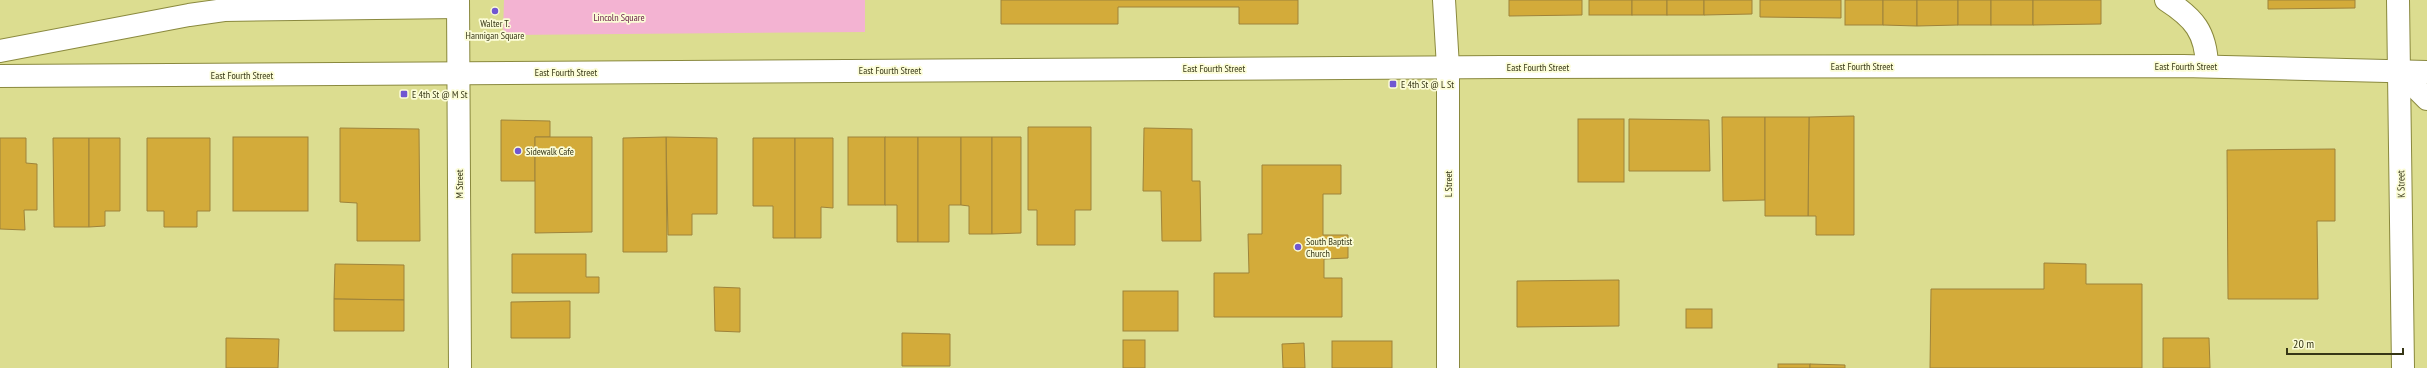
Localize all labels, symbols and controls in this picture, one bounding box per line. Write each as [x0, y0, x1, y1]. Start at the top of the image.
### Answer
marker: Walter T. Hannigan Square [490, 6, 500, 16]
park label: Lincoln Square [593, 11, 645, 24]
place label: Walter T. Hannigan Square [466, 17, 524, 42]
street label: East Fourth Street [1831, 60, 1893, 73]
street label: East Fourth Street [2155, 60, 2217, 73]
street label: East Fourth Street [1507, 61, 1569, 74]
street label: East Fourth Street [1183, 62, 1245, 75]
street label: East Fourth Street [859, 64, 921, 77]
street label: East Fourth Street [535, 66, 597, 79]
street label: East Fourth Street [211, 69, 273, 82]
place label: E 4th St @ L St [1401, 78, 1454, 91]
marker: E 4th St @ L St [1388, 79, 1398, 89]
place label: E 4th St @ M St [412, 88, 468, 101]
marker: E 4th St @ M St [399, 89, 409, 99]
place label: Sidewalk Cafe [526, 145, 574, 158]
marker: Sidewalk Cafe [513, 146, 523, 156]
street label: M Street [453, 169, 466, 199]
street label: L Street [1442, 170, 1455, 197]
street label: K Street [2394, 170, 2408, 198]
place label: South Baptist Church [1306, 235, 1353, 260]
marker: South Baptist Church [1293, 242, 1303, 252]
scale bar [2287, 330, 2403, 356]
text: 20 m [2293, 336, 2314, 351]

